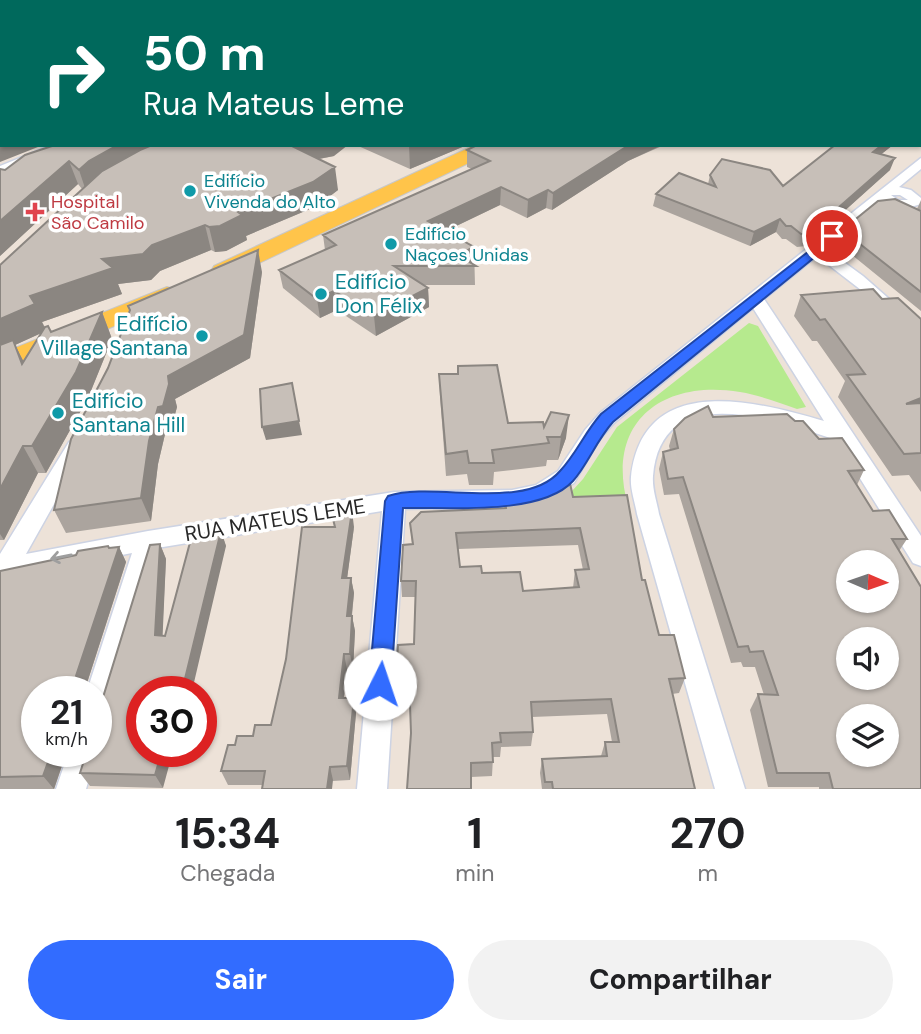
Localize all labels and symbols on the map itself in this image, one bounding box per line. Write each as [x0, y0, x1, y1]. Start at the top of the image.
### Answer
place label: Edifício Vivenda do Alto [204, 169, 336, 214]
marker: Edifício Vivenda do Alto [182, 183, 198, 199]
place label: Hospital São Camilo [51, 190, 144, 235]
marker: Hospital São Camilo [25, 202, 45, 222]
pin [802, 206, 862, 266]
place label: Edifício Naçoes Unidas [405, 222, 529, 267]
marker: Edifício Naçoes Unidas [383, 236, 399, 252]
place label: Edifício Don Félix [335, 268, 422, 320]
marker: Edifício Don Félix [313, 286, 329, 302]
place label: Edifício Village Santana [41, 310, 188, 362]
marker: Edifício Village Santana [194, 328, 210, 344]
place label: Edifício Santana Hill [72, 387, 185, 439]
marker: Edifício Santana Hill [50, 405, 66, 421]
street label: RUA MATEUS LEME [183, 492, 367, 548]
north arrow [836, 550, 900, 612]
one-way arrow [50, 551, 73, 564]
position arrow [343, 647, 417, 721]
speed limit sign: 30 [126, 676, 217, 767]

